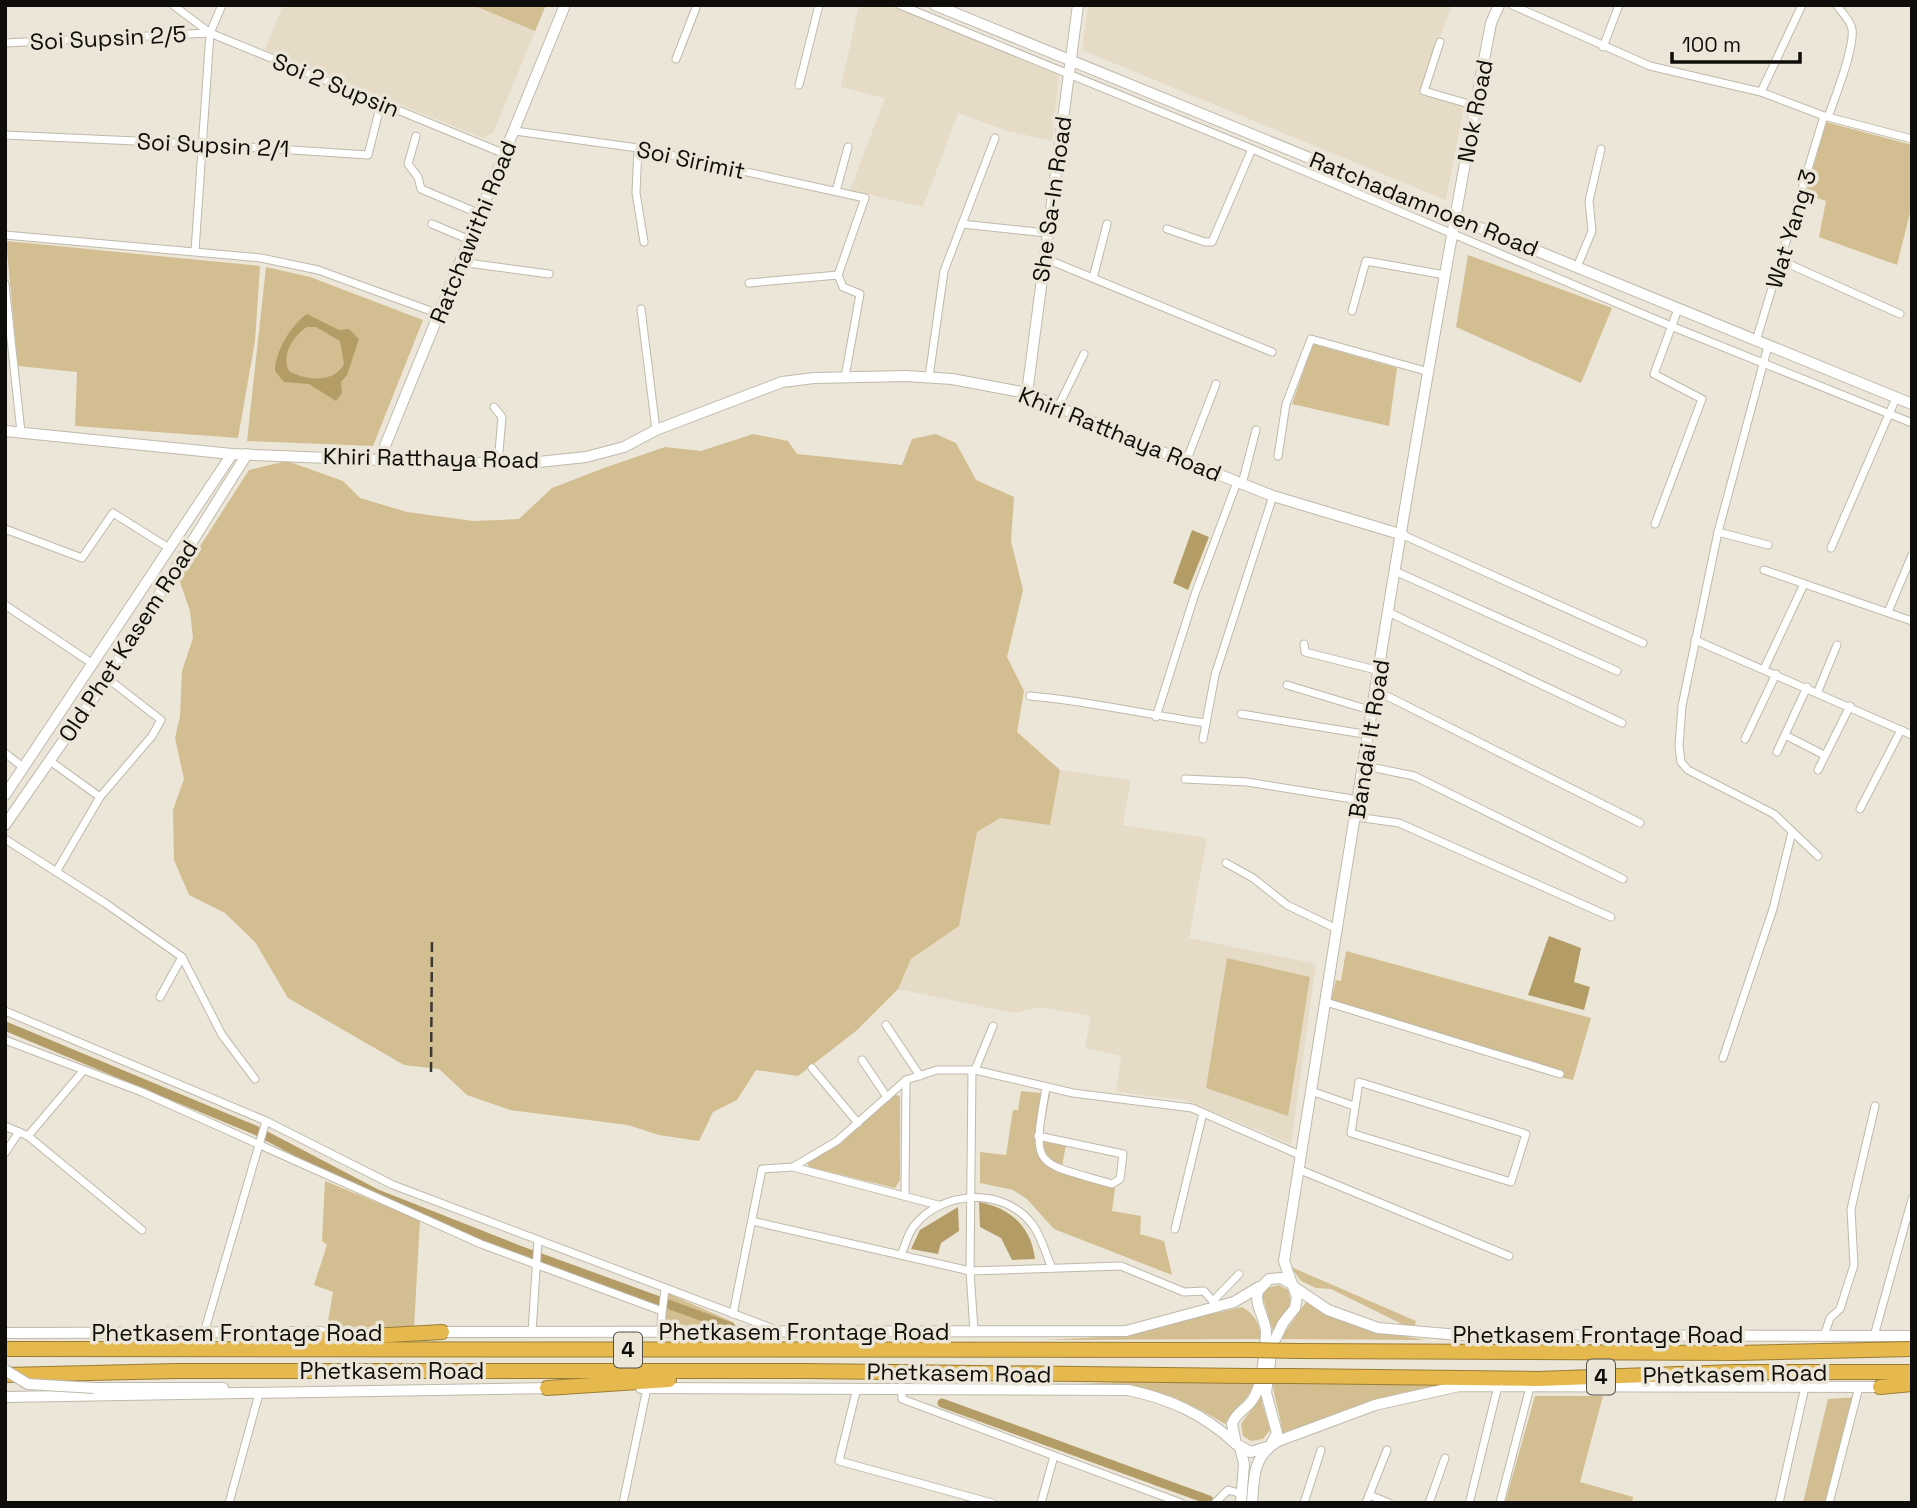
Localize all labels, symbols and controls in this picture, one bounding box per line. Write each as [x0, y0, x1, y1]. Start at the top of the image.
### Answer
street label: Soi Supsin 2/5 [29, 19, 187, 57]
scale bar [1672, 21, 1800, 65]
text: 100 m [1682, 31, 1741, 58]
street label: Soi 2 Supsin [268, 46, 404, 124]
street label: Nok Road [1450, 57, 1500, 165]
street label: She Sa-In Road [1025, 114, 1079, 284]
street label: Soi Supsin 2/1 [136, 126, 290, 164]
street label: Soi Sirimit [634, 134, 748, 186]
street label: Ratchawithi Road [423, 136, 523, 328]
street label: Ratchadamnoen Road [1305, 144, 1543, 264]
street label: Wat Yang 3 [1759, 166, 1823, 292]
street label: Khiri Ratthaya Road [1014, 380, 1226, 488]
street label: Khiri Ratthaya Road [323, 441, 539, 475]
street label: Old Phet Kasem Road [52, 535, 204, 747]
street label: Bandai It Road [1342, 657, 1396, 821]
street label: Phetkasem Frontage Road [658, 1317, 950, 1347]
street label: Phetkasem Frontage Road [91, 1318, 383, 1348]
street label: Phetkasem Frontage Road [1452, 1320, 1744, 1350]
road number: 4 [614, 1332, 642, 1368]
street label: Phetkasem Road [300, 1356, 484, 1386]
street label: Phetkasem Road [866, 1356, 1052, 1390]
street label: Phetkasem Road [1642, 1357, 1828, 1391]
road number: 4 [1587, 1360, 1615, 1394]

